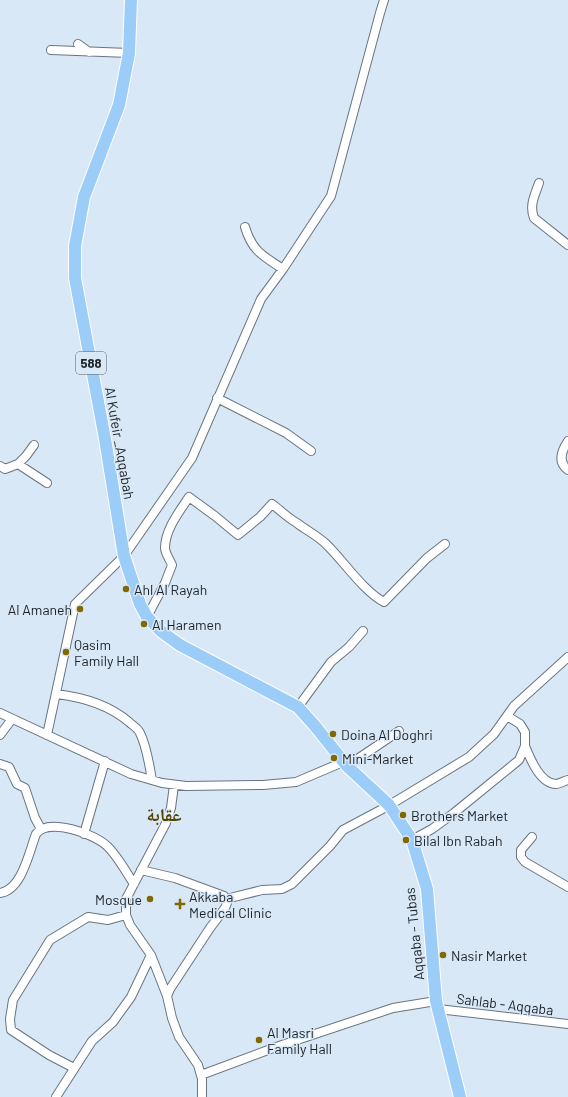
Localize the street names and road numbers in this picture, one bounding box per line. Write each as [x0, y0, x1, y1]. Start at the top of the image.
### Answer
road number: 588 [76, 352, 106, 374]
street label: Al Kufeir _Aqqabah [102, 386, 138, 500]
street label: Aqqaba - Tubas [401, 887, 427, 981]
street label: Sahlab - Aqqaba [456, 990, 554, 1018]

